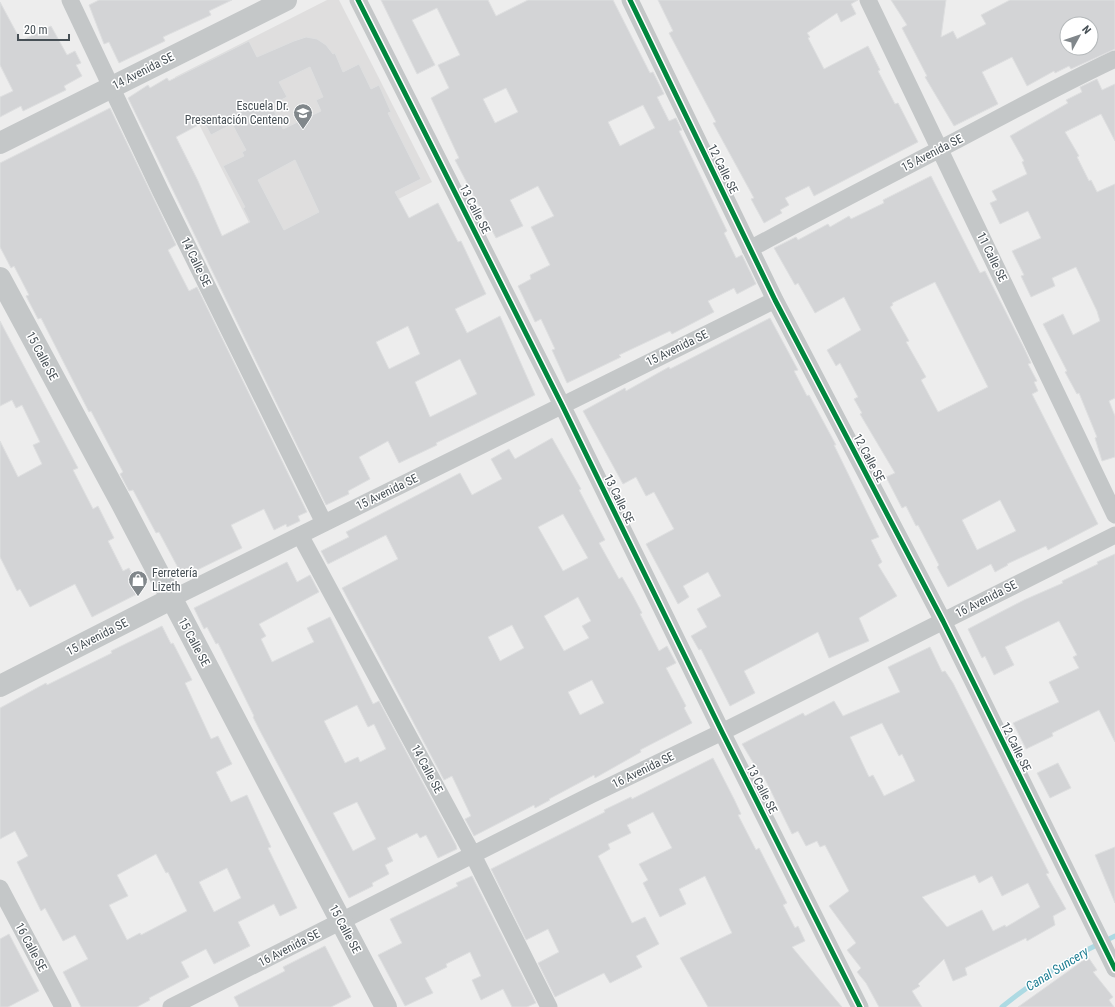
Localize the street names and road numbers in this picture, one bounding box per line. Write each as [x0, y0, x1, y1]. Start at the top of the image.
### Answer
street label: 14 Avenida SE [110, 50, 176, 92]
street label: 15 Avenida SE [899, 132, 965, 174]
street label: 12 Calle SE [705, 142, 741, 196]
street label: 13 Calle SE [457, 182, 493, 236]
street label: 11 Calle SE [974, 230, 1010, 284]
street label: 14 Calle SE [178, 235, 214, 289]
street label: 15 Avenida SE [644, 327, 710, 369]
street label: 15 Calle SE [23, 329, 61, 383]
street label: 12 Calle SE [850, 431, 888, 485]
street label: 15 Avenida SE [354, 471, 420, 513]
street label: 13 Calle SE [601, 472, 637, 526]
street label: 16 Avenida SE [953, 578, 1019, 620]
street label: 15 Calle SE [175, 615, 213, 669]
street label: 15 Avenida SE [64, 616, 130, 658]
street label: 12 Calle SE [998, 720, 1034, 774]
street label: 14 Calle SE [408, 742, 446, 796]
street label: 16 Avenida SE [610, 749, 676, 791]
street label: 13 Calle SE [744, 762, 780, 816]
street label: 15 Calle SE [326, 902, 364, 956]
street label: 16 Calle SE [12, 920, 50, 974]
street label: 16 Avenida SE [256, 927, 322, 969]

